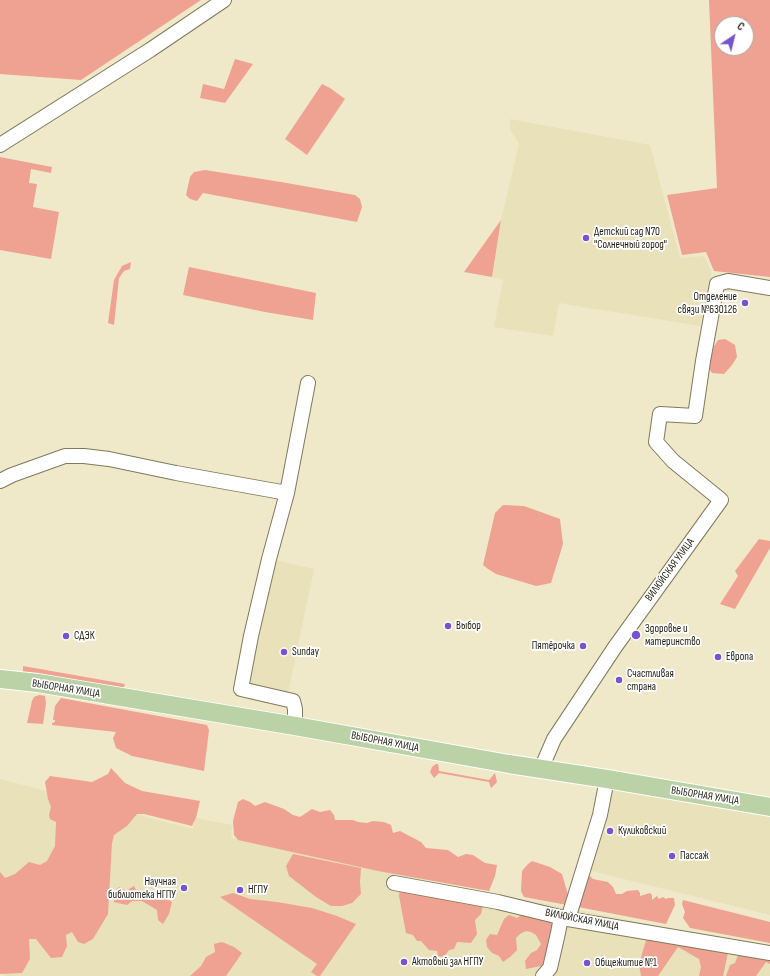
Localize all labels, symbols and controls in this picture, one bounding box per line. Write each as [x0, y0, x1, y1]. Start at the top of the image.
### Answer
north arrow [714, 16, 754, 56]
text: С [735, 20, 747, 34]
place label: Детский сад N70 "Солнечный город" [594, 225, 667, 251]
marker: Детский сад N70 "Солнечный город" [581, 233, 591, 243]
place label: Отделение связи №630126 [678, 290, 737, 316]
marker: Отделение связи №630126 [740, 298, 750, 308]
street label: ВИЛЮЙСКАЯ УЛИЦА [643, 536, 697, 604]
place label: Выбор [456, 619, 481, 633]
marker: Выбор [443, 621, 453, 631]
place label: Здоровье и материнство [645, 622, 700, 648]
place label: СДЭК [74, 629, 95, 643]
marker: Здоровье и материнство [630, 629, 642, 641]
marker: СДЭК [61, 631, 71, 641]
place label: Пятёрочка [532, 639, 575, 653]
marker: Пятёрочка [578, 641, 588, 651]
place label: Sunday [292, 645, 319, 659]
marker: Sunday [279, 647, 289, 657]
place label: Европа [726, 650, 753, 664]
marker: Европа [713, 652, 723, 662]
place label: Счастливая страна [627, 667, 674, 693]
marker: Счастливая страна [614, 675, 624, 685]
street label: ВЫБОРНАЯ УЛИЦА [31, 677, 101, 701]
street label: ВЫБОРНАЯ УЛИЦА [350, 729, 420, 755]
street label: ВЫБОРНАЯ УЛИЦА [670, 784, 740, 808]
place label: Куликовский [618, 824, 666, 838]
marker: Куликовский [605, 826, 615, 836]
place label: Пассаж [680, 849, 709, 863]
marker: Пассаж [667, 851, 677, 861]
place label: Научная библиотека НГПУ [108, 875, 176, 901]
marker: Научная библиотека НГПУ [179, 883, 189, 893]
place label: НГПУ [248, 883, 268, 897]
marker: НГПУ [235, 885, 245, 895]
street label: ВИЛЮЙСКАЯ УЛИЦА [544, 906, 620, 934]
place label: Актовый зал НГПУ [412, 955, 483, 969]
place label: Общежитие №1 [595, 956, 657, 970]
marker: Актовый зал НГПУ [399, 957, 409, 967]
marker: Общежитие №1 [582, 958, 592, 968]

